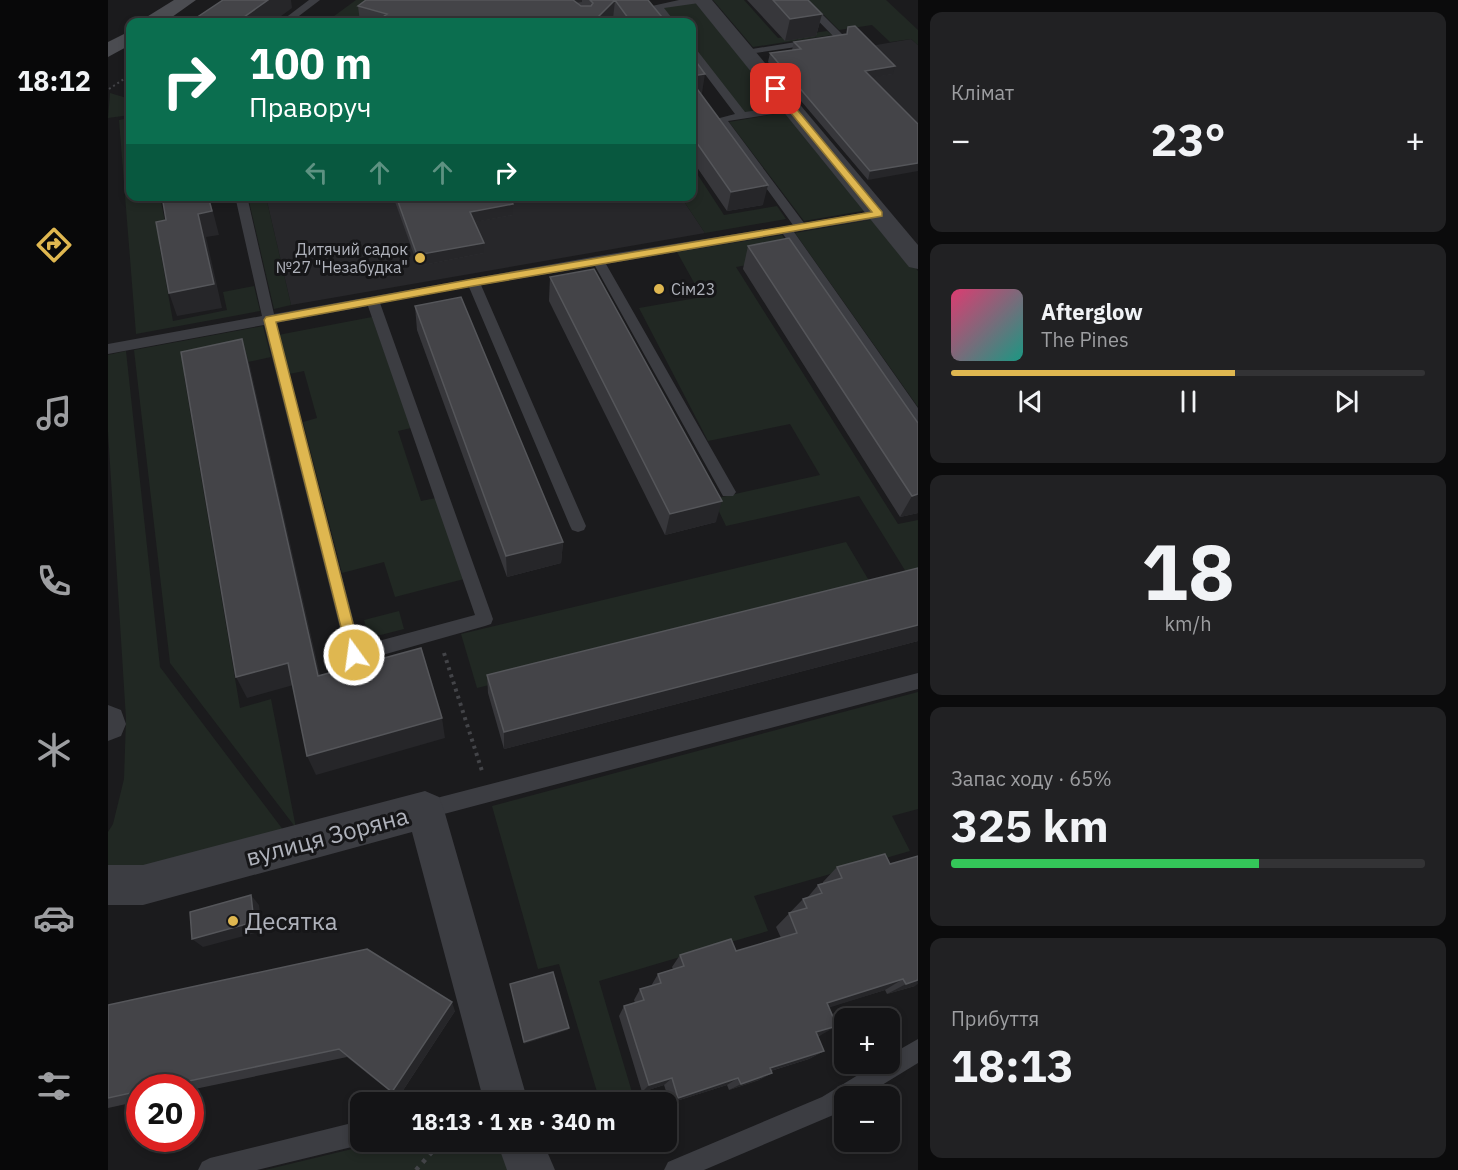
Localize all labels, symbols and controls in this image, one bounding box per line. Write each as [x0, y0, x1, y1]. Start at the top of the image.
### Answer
text: 100 m [249, 36, 372, 91]
icon: right [150, 42, 228, 120]
text: 18:12 [17, 63, 91, 98]
pin [750, 63, 801, 114]
icon: arrive [759, 72, 792, 105]
text: Клімат [951, 79, 1014, 106]
text: Праворуч [249, 89, 372, 124]
text: 23° [1150, 110, 1226, 168]
text: − [951, 118, 971, 161]
text: + [1405, 118, 1425, 161]
icon: left [300, 156, 333, 189]
icon: ahead [363, 156, 396, 189]
icon: ahead [426, 156, 459, 189]
icon: right [489, 156, 522, 189]
icon: directions [33, 224, 75, 266]
place label: Дитячий садок №27 "Незабудка" [275, 239, 408, 277]
marker: Дитячий садок №27 "Незабудка" [413, 251, 427, 265]
place label: Сім23 [671, 279, 715, 299]
marker: Сім23 [652, 282, 666, 296]
text: Afterglow [1041, 297, 1143, 326]
text: The Pines [1041, 326, 1129, 353]
icon: previous [1014, 385, 1047, 418]
icon: pause [1172, 385, 1205, 418]
icon: next [1330, 385, 1363, 418]
icon: music [33, 392, 75, 434]
text: 18 [1141, 520, 1235, 621]
icon: phone [33, 560, 75, 602]
text: km/h [1164, 610, 1212, 637]
position arrow [322, 623, 386, 687]
icon: climate [33, 729, 75, 771]
text: Запас ходу · 65% [951, 765, 1112, 792]
text: 325 km [951, 796, 1109, 854]
street label: вулиця Зоряна [242, 799, 412, 873]
icon: car [33, 897, 75, 939]
place label: Десятка [245, 905, 338, 937]
marker: Десятка [226, 914, 240, 928]
text: Прибуття [951, 1005, 1039, 1032]
map controls [834, 1008, 900, 1152]
button: + [834, 1008, 900, 1074]
text: 18:13 [951, 1036, 1074, 1094]
icon: filters [33, 1065, 75, 1107]
speed limit sign: 20 [126, 1074, 204, 1152]
button: − [834, 1086, 900, 1152]
text: 18:13 · 1 хв · 340 m [411, 1107, 616, 1136]

